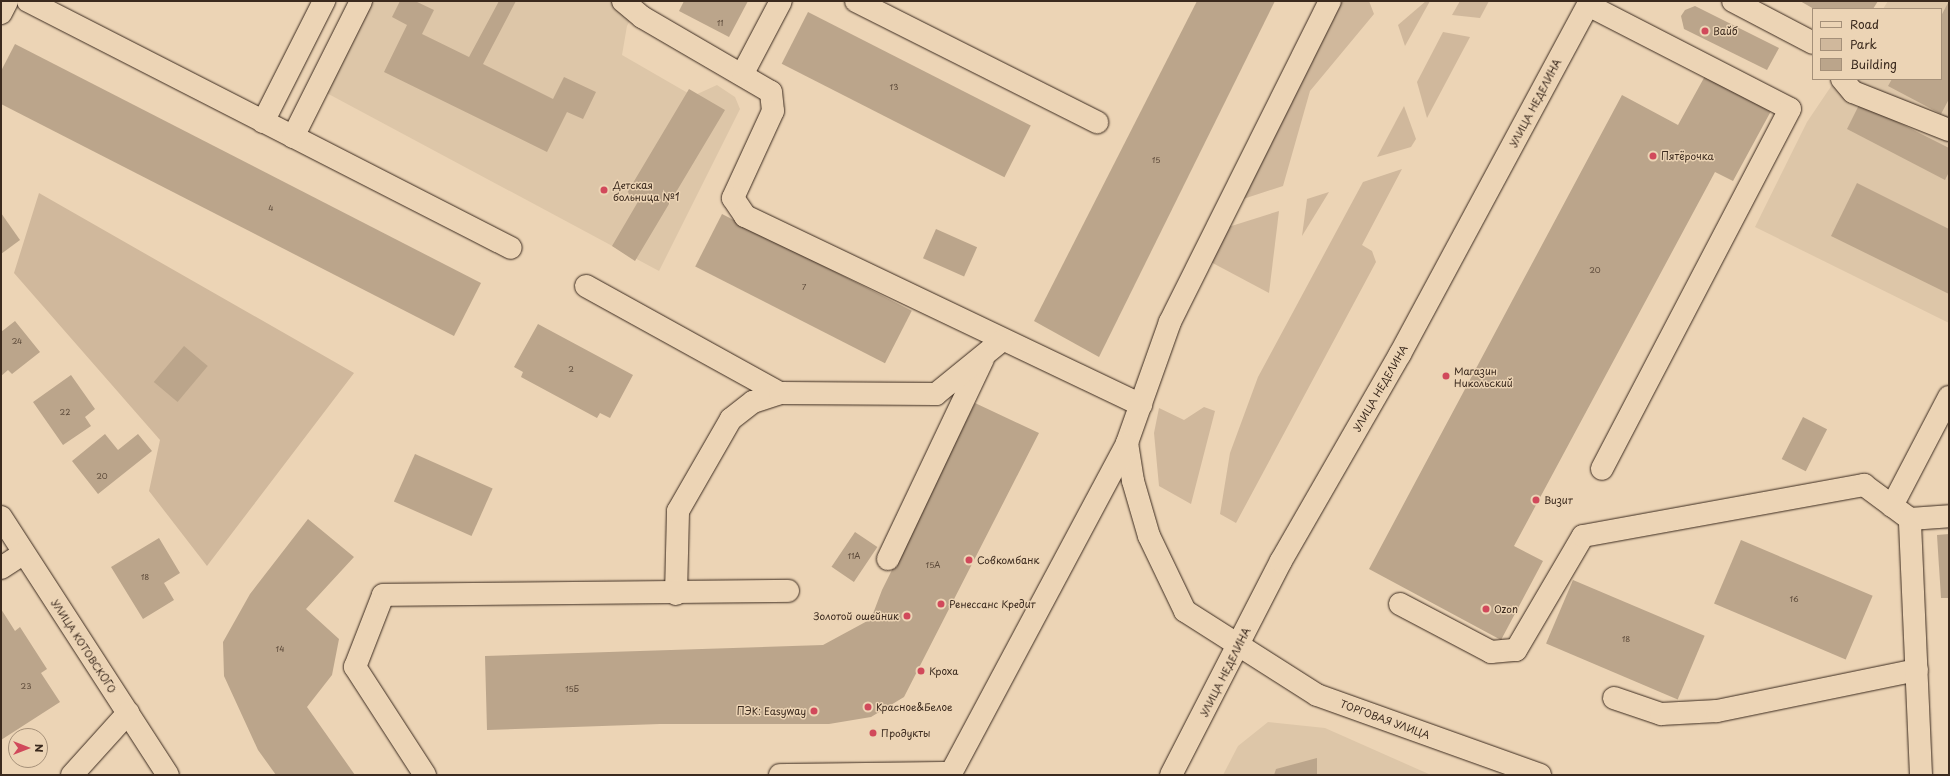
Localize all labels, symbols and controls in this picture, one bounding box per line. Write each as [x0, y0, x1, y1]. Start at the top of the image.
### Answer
legend [1812, 8, 1942, 80]
text: Road [1850, 15, 1879, 33]
house number: 11 [717, 19, 723, 29]
place label: Вайб [1713, 25, 1738, 37]
marker: Вайб [1700, 26, 1710, 36]
text: Park [1850, 35, 1877, 53]
text: Building [1850, 55, 1897, 73]
street label: УЛИЦА НЕДЕЛИНА [1507, 57, 1563, 149]
house number: 13 [890, 83, 898, 93]
place label: Пятёрочка [1661, 150, 1714, 162]
marker: Пятёрочка [1648, 151, 1658, 161]
house number: 15 [1152, 156, 1160, 166]
place label: Детская больница №1 [613, 178, 680, 202]
marker: Детская больница №1 [598, 184, 610, 196]
house number: 4 [268, 204, 274, 214]
house number: 20 [1589, 266, 1601, 276]
house number: 7 [802, 283, 806, 293]
house number: 24 [12, 337, 22, 347]
street label: УЛИЦА НЕДЕЛИНА [1350, 342, 1410, 434]
place label: Магазин Никольский [1454, 364, 1513, 388]
house number: 2 [568, 365, 574, 375]
marker: Магазин Никольский [1441, 371, 1451, 381]
house number: 22 [60, 408, 70, 418]
house number: 20 [96, 472, 108, 482]
place label: Визит [1544, 494, 1573, 506]
marker: Визит [1531, 495, 1541, 505]
house number: 11А [848, 552, 860, 562]
place label: Совкомбанк [977, 554, 1039, 566]
marker: Совкомбанк [964, 555, 974, 565]
house number: 15А [926, 561, 940, 571]
house number: 18 [141, 573, 149, 583]
house number: 16 [1789, 595, 1799, 605]
street label: УЛИЦА КОТОВСКОГО [49, 597, 119, 695]
place label: Ренессанс Кредит [949, 598, 1036, 610]
marker: Ренессанс Кредит [936, 599, 946, 609]
place label: Ozon [1494, 603, 1518, 615]
marker: Ozon [1481, 604, 1491, 614]
place label: Золотой ошейник [814, 610, 899, 622]
marker: Золотой ошейник [902, 611, 912, 621]
street label: УЛИЦА НЕДЕЛИНА [1197, 625, 1253, 719]
house number: 18 [1622, 635, 1630, 645]
house number: 14 [276, 645, 284, 655]
place label: Кроха [929, 665, 958, 677]
marker: Кроха [916, 666, 926, 676]
house number: 23 [21, 682, 31, 692]
house number: 15Б [565, 685, 579, 695]
street label: ТОРГОВАЯ УЛИЦА [1339, 697, 1431, 741]
place label: Красное&Белое [876, 701, 953, 713]
marker: Красное&Белое [863, 702, 873, 712]
place label: ПЭК: Easyway [737, 705, 806, 717]
marker: ПЭК: Easyway [809, 706, 819, 716]
place label: Продукты [881, 727, 930, 739]
north arrow [8, 728, 48, 768]
marker: Продукты [868, 728, 878, 738]
text: N [31, 744, 48, 752]

